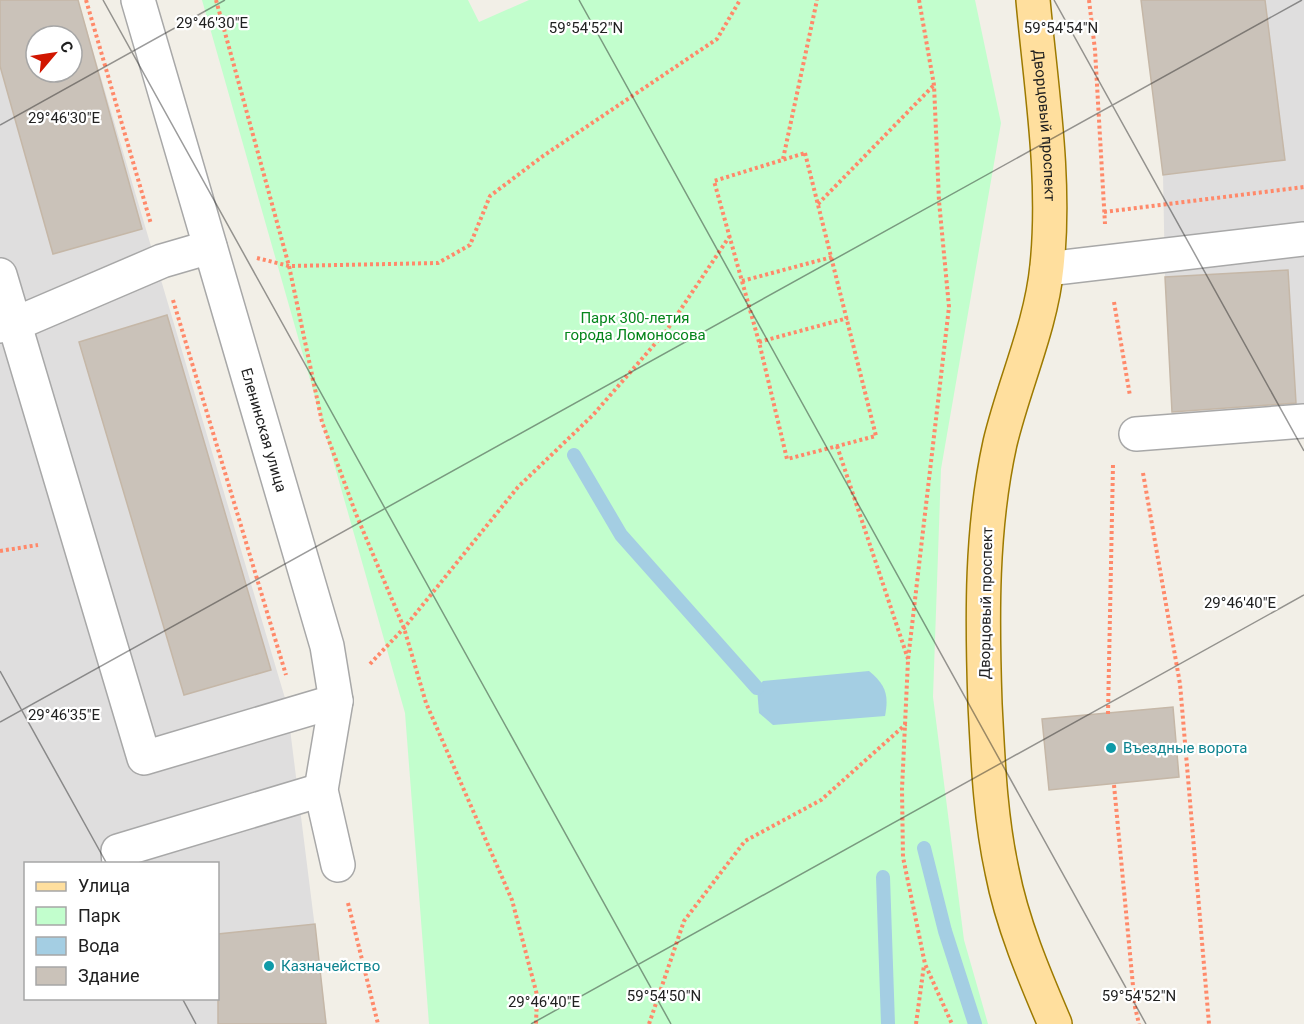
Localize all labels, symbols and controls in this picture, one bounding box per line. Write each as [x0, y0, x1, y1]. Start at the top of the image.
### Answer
text: 29°46'30"E [176, 14, 249, 32]
text: 59°54'52"N [549, 19, 623, 37]
text: 59°54'54"N [1024, 19, 1098, 37]
north arrow [24, 24, 84, 84]
text: С [56, 38, 78, 56]
street label: Дворцовый проспект [1029, 49, 1059, 202]
text: 29°46'30"E [28, 109, 101, 127]
park label: Парк 300-летия города Ломоносова [564, 309, 706, 344]
street label: Еленинская улица [237, 366, 290, 494]
street label: Дворцовый проспект [976, 527, 996, 679]
text: 29°46'40"E [1204, 594, 1277, 612]
text: 29°46'35"E [28, 706, 101, 724]
place label: Въездные ворота [1123, 739, 1247, 757]
marker: Въездные ворота [1104, 741, 1118, 755]
legend [24, 862, 219, 1000]
text: Улица [78, 875, 130, 896]
text: Парк [78, 905, 121, 926]
text: Вода [78, 935, 120, 956]
place label: Казначейство [281, 957, 380, 975]
marker: Казначейство [262, 959, 276, 973]
text: Здание [78, 965, 140, 986]
text: 59°54'50"N [627, 987, 701, 1005]
text: 59°54'52"N [1102, 987, 1176, 1005]
text: 29°46'40"E [508, 993, 581, 1011]

